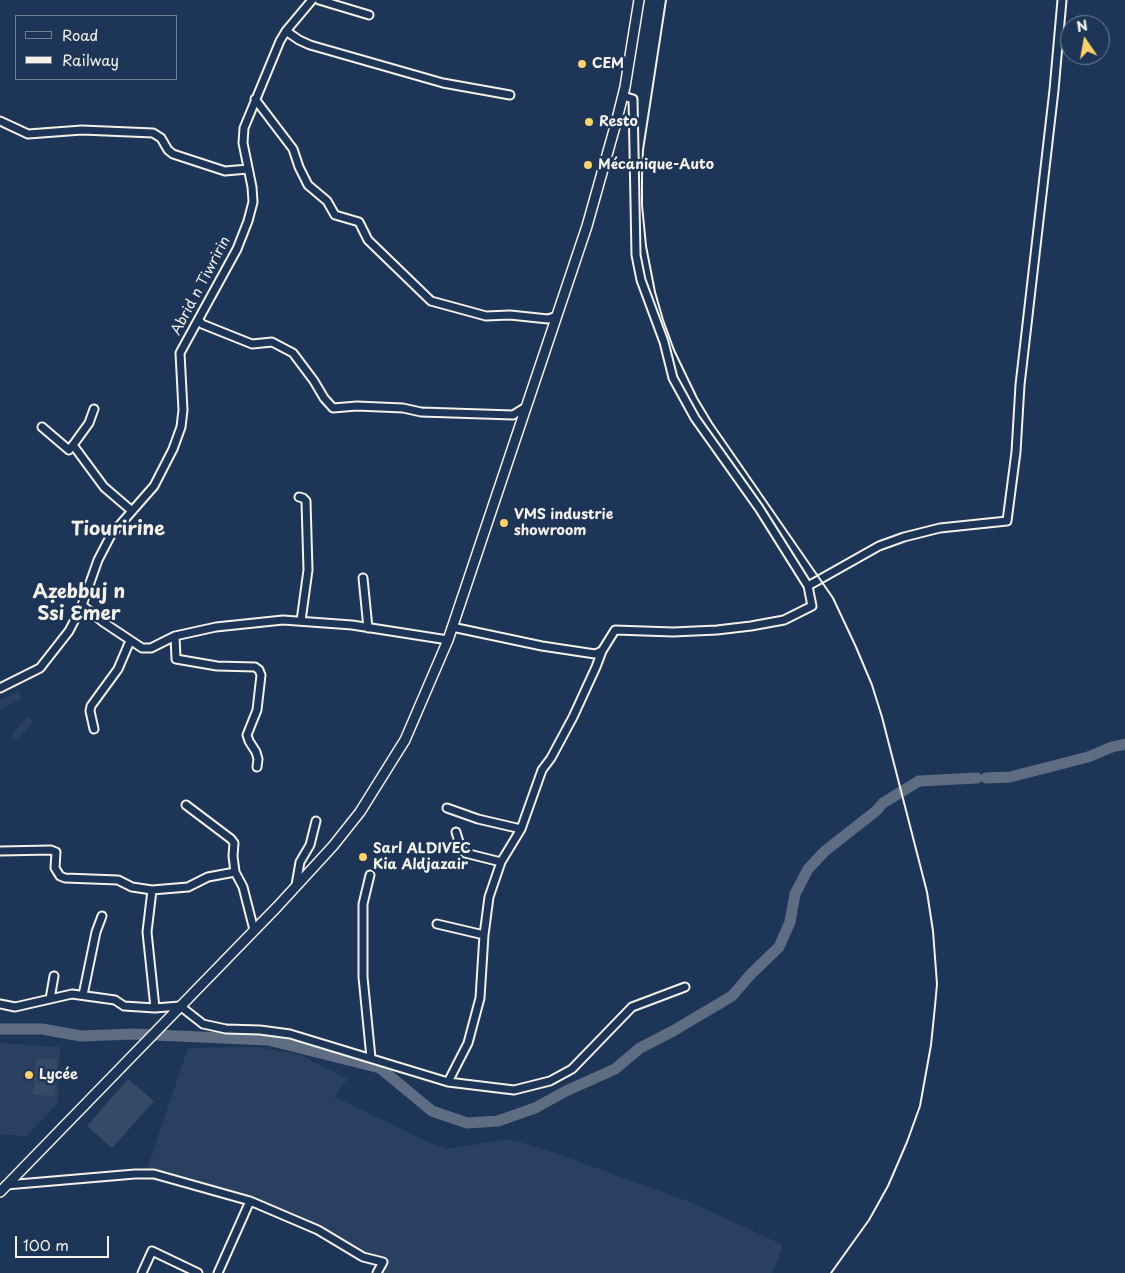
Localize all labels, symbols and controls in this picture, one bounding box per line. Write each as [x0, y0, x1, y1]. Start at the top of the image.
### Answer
text: N [1074, 14, 1090, 37]
legend [15, 15, 178, 80]
north arrow [1060, 15, 1110, 65]
text: Road [62, 23, 98, 46]
text: Railway [62, 48, 119, 71]
place label: CEM [592, 56, 624, 72]
marker: CEM [576, 58, 588, 70]
place label: Resto [599, 114, 638, 130]
marker: Resto [583, 116, 595, 128]
place label: Mécanique-Auto [598, 157, 714, 173]
marker: Mécanique-Auto [582, 159, 594, 171]
street label: Abrid n Tiwririn [168, 234, 234, 338]
place label: VMS industrie showroom [514, 507, 613, 540]
marker: VMS industrie showroom [498, 517, 510, 529]
district label: Tiouririne [71, 519, 165, 541]
district label: Aẓebbuj n Ssi Ɛmer [33, 582, 125, 626]
place label: Sarl ALDIVEC Kia Aldjazair [373, 841, 471, 874]
marker: Sarl ALDIVEC Kia Aldjazair [357, 851, 369, 863]
place label: Lycée [39, 1067, 78, 1083]
marker: Lycée [23, 1069, 35, 1081]
scale bar [18, 1226, 111, 1258]
text: 100 m [23, 1233, 69, 1256]

